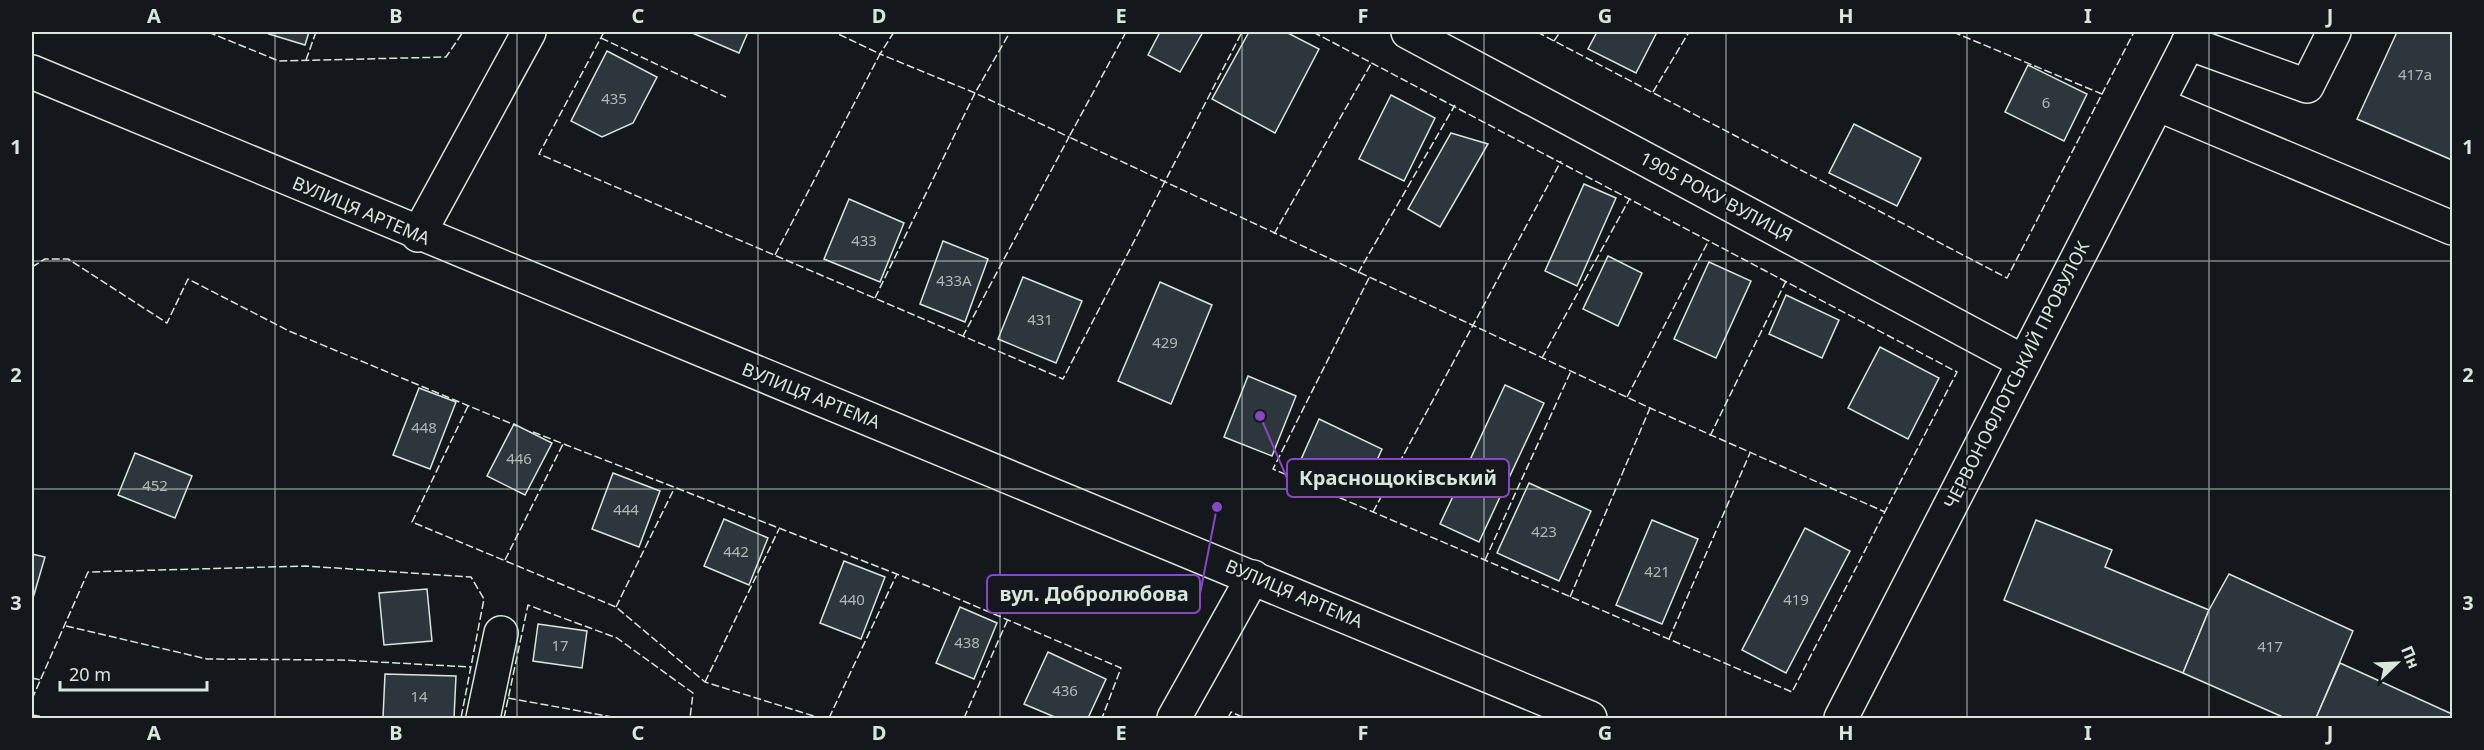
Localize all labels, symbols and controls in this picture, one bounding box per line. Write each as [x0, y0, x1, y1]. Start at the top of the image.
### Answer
text: A [147, 2, 161, 29]
text: B [389, 2, 403, 29]
text: C [632, 2, 645, 29]
text: D [872, 2, 886, 29]
text: E [1115, 2, 1127, 29]
text: F [1358, 2, 1368, 29]
text: G [1598, 2, 1612, 29]
text: H [1838, 2, 1854, 29]
text: I [2084, 2, 2092, 29]
text: J [2325, 2, 2333, 29]
house number: 417а [2398, 64, 2432, 84]
house number: 435 [601, 88, 627, 108]
house number: 6 [2042, 92, 2050, 112]
text: 1 [10, 133, 22, 160]
text: 1 [2462, 133, 2474, 160]
street label: 1905 РОКУ ВУЛИЦЯ [1636, 146, 1797, 247]
street label: ВУЛИЦЯ АРТЕМА [289, 170, 434, 250]
house number: 433 [851, 230, 877, 250]
street label: ЧЕРВОНОФЛОТСЬКИЙ ПРОВУЛОК [1938, 236, 2095, 512]
house number: 433А [936, 270, 972, 290]
house number: 431 [1027, 309, 1053, 329]
house number: 429 [1152, 332, 1178, 352]
street label: ВУЛИЦЯ АРТЕМА [739, 356, 885, 434]
text: 2 [10, 361, 22, 388]
text: 2 [2462, 361, 2474, 388]
house number: 448 [411, 417, 437, 437]
house number: 446 [506, 448, 532, 468]
callout: Краснощоківський [1287, 459, 1509, 497]
text: Краснощоківський [1299, 464, 1497, 491]
house number: 452 [142, 475, 168, 495]
house number: 444 [613, 499, 639, 519]
house number: 423 [1531, 521, 1557, 541]
house number: 442 [723, 541, 749, 561]
street label: ВУЛИЦЯ АРТЕМА [1222, 553, 1367, 633]
house number: 421 [1644, 561, 1670, 581]
callout: вул. Добролюбова [987, 575, 1200, 613]
text: вул. Добролюбова [999, 580, 1189, 607]
text: 3 [10, 589, 22, 616]
house number: 440 [839, 589, 865, 609]
house number: 419 [1783, 589, 1809, 609]
text: 3 [2462, 589, 2474, 616]
house number: 438 [954, 632, 980, 652]
north arrow [2367, 633, 2427, 693]
house number: 17 [551, 635, 569, 655]
house number: 417 [2257, 636, 2283, 656]
text: Пн [2396, 642, 2425, 672]
scale bar [60, 654, 207, 692]
text: 20 m [69, 662, 111, 686]
house number: 436 [1052, 680, 1078, 700]
house number: 14 [410, 686, 428, 706]
text: A [147, 719, 161, 746]
text: B [389, 719, 403, 746]
text: C [632, 719, 645, 746]
text: D [872, 719, 886, 746]
text: E [1115, 719, 1127, 746]
text: F [1358, 719, 1368, 746]
text: G [1598, 719, 1612, 746]
text: H [1838, 719, 1854, 746]
text: I [2084, 719, 2092, 746]
text: J [2325, 719, 2333, 746]

